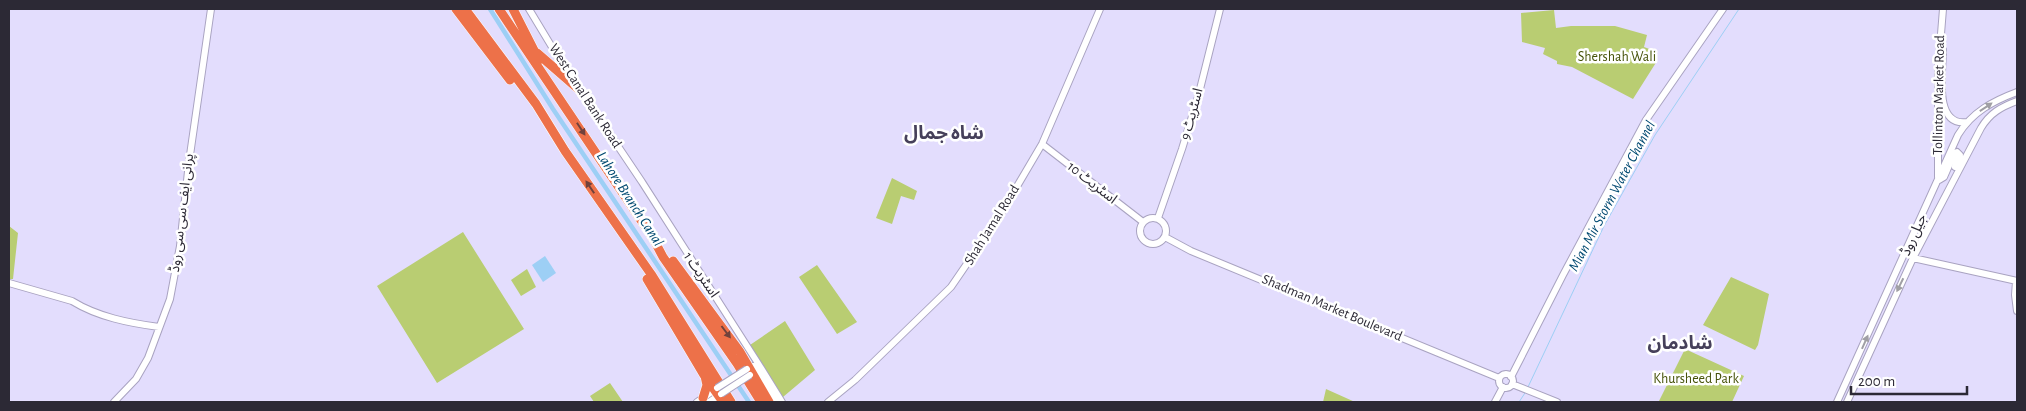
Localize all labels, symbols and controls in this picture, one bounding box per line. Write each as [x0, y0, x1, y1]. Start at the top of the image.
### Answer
street label: Tollinton Market Road [1931, 35, 1947, 155]
street label: West Canal Bank Road [546, 41, 624, 151]
park label: Shershah Wali [1578, 50, 1656, 64]
street label: اسٹریٹ 9 [1178, 87, 1207, 142]
one-way arrow [1979, 102, 1993, 111]
water label: Mian Mir Storm Water Channel [1566, 118, 1658, 274]
one-way arrow [576, 123, 586, 136]
district label: شاہ جمال [904, 124, 984, 144]
water label: Lahore Branch Canal [594, 149, 666, 249]
street label: پرانی ایف سی سی روڈ [166, 153, 198, 273]
street label: اسٹریٹ 10 [1064, 159, 1119, 207]
one-way arrow [585, 181, 595, 194]
street label: Shah Jamal Road [962, 182, 1022, 268]
street label: جیل روڈ [1897, 211, 1930, 258]
street label: اسٹریٹ 1 [680, 250, 721, 301]
street label: Shadman Market Boulevard [1260, 272, 1404, 344]
one-way arrow [1896, 278, 1904, 292]
one-way arrow [720, 325, 731, 338]
district label: شادمان [1647, 334, 1713, 353]
one-way arrow [1861, 335, 1869, 349]
scale bar [1851, 364, 1967, 396]
park label: Khursheed Park [1653, 372, 1739, 386]
text: 200 m [1858, 374, 1895, 389]

